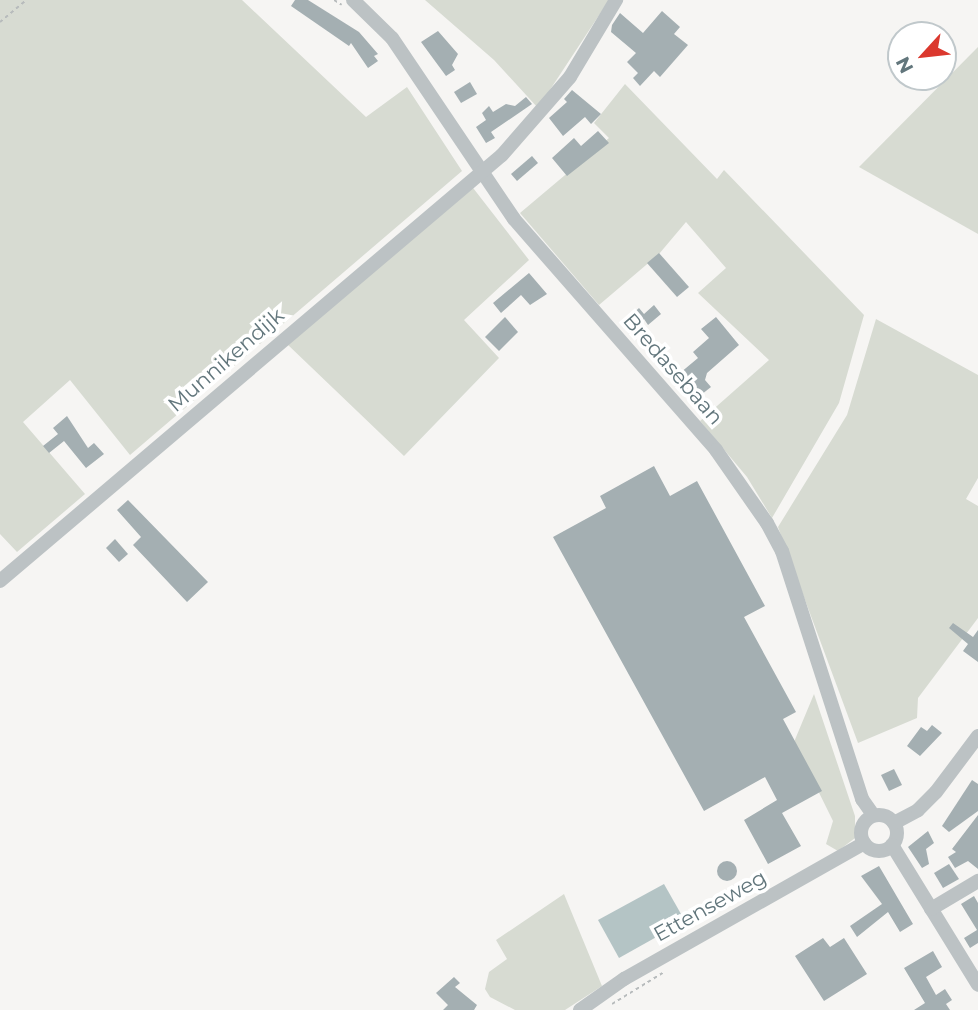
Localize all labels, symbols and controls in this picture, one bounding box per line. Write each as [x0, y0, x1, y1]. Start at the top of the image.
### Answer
north arrow [887, 21, 957, 91]
text: N [891, 53, 918, 77]
street label: Munnikendijk [163, 303, 289, 417]
street label: Bredasebaan [618, 308, 728, 430]
street label: Ettenseweg [649, 865, 771, 947]

